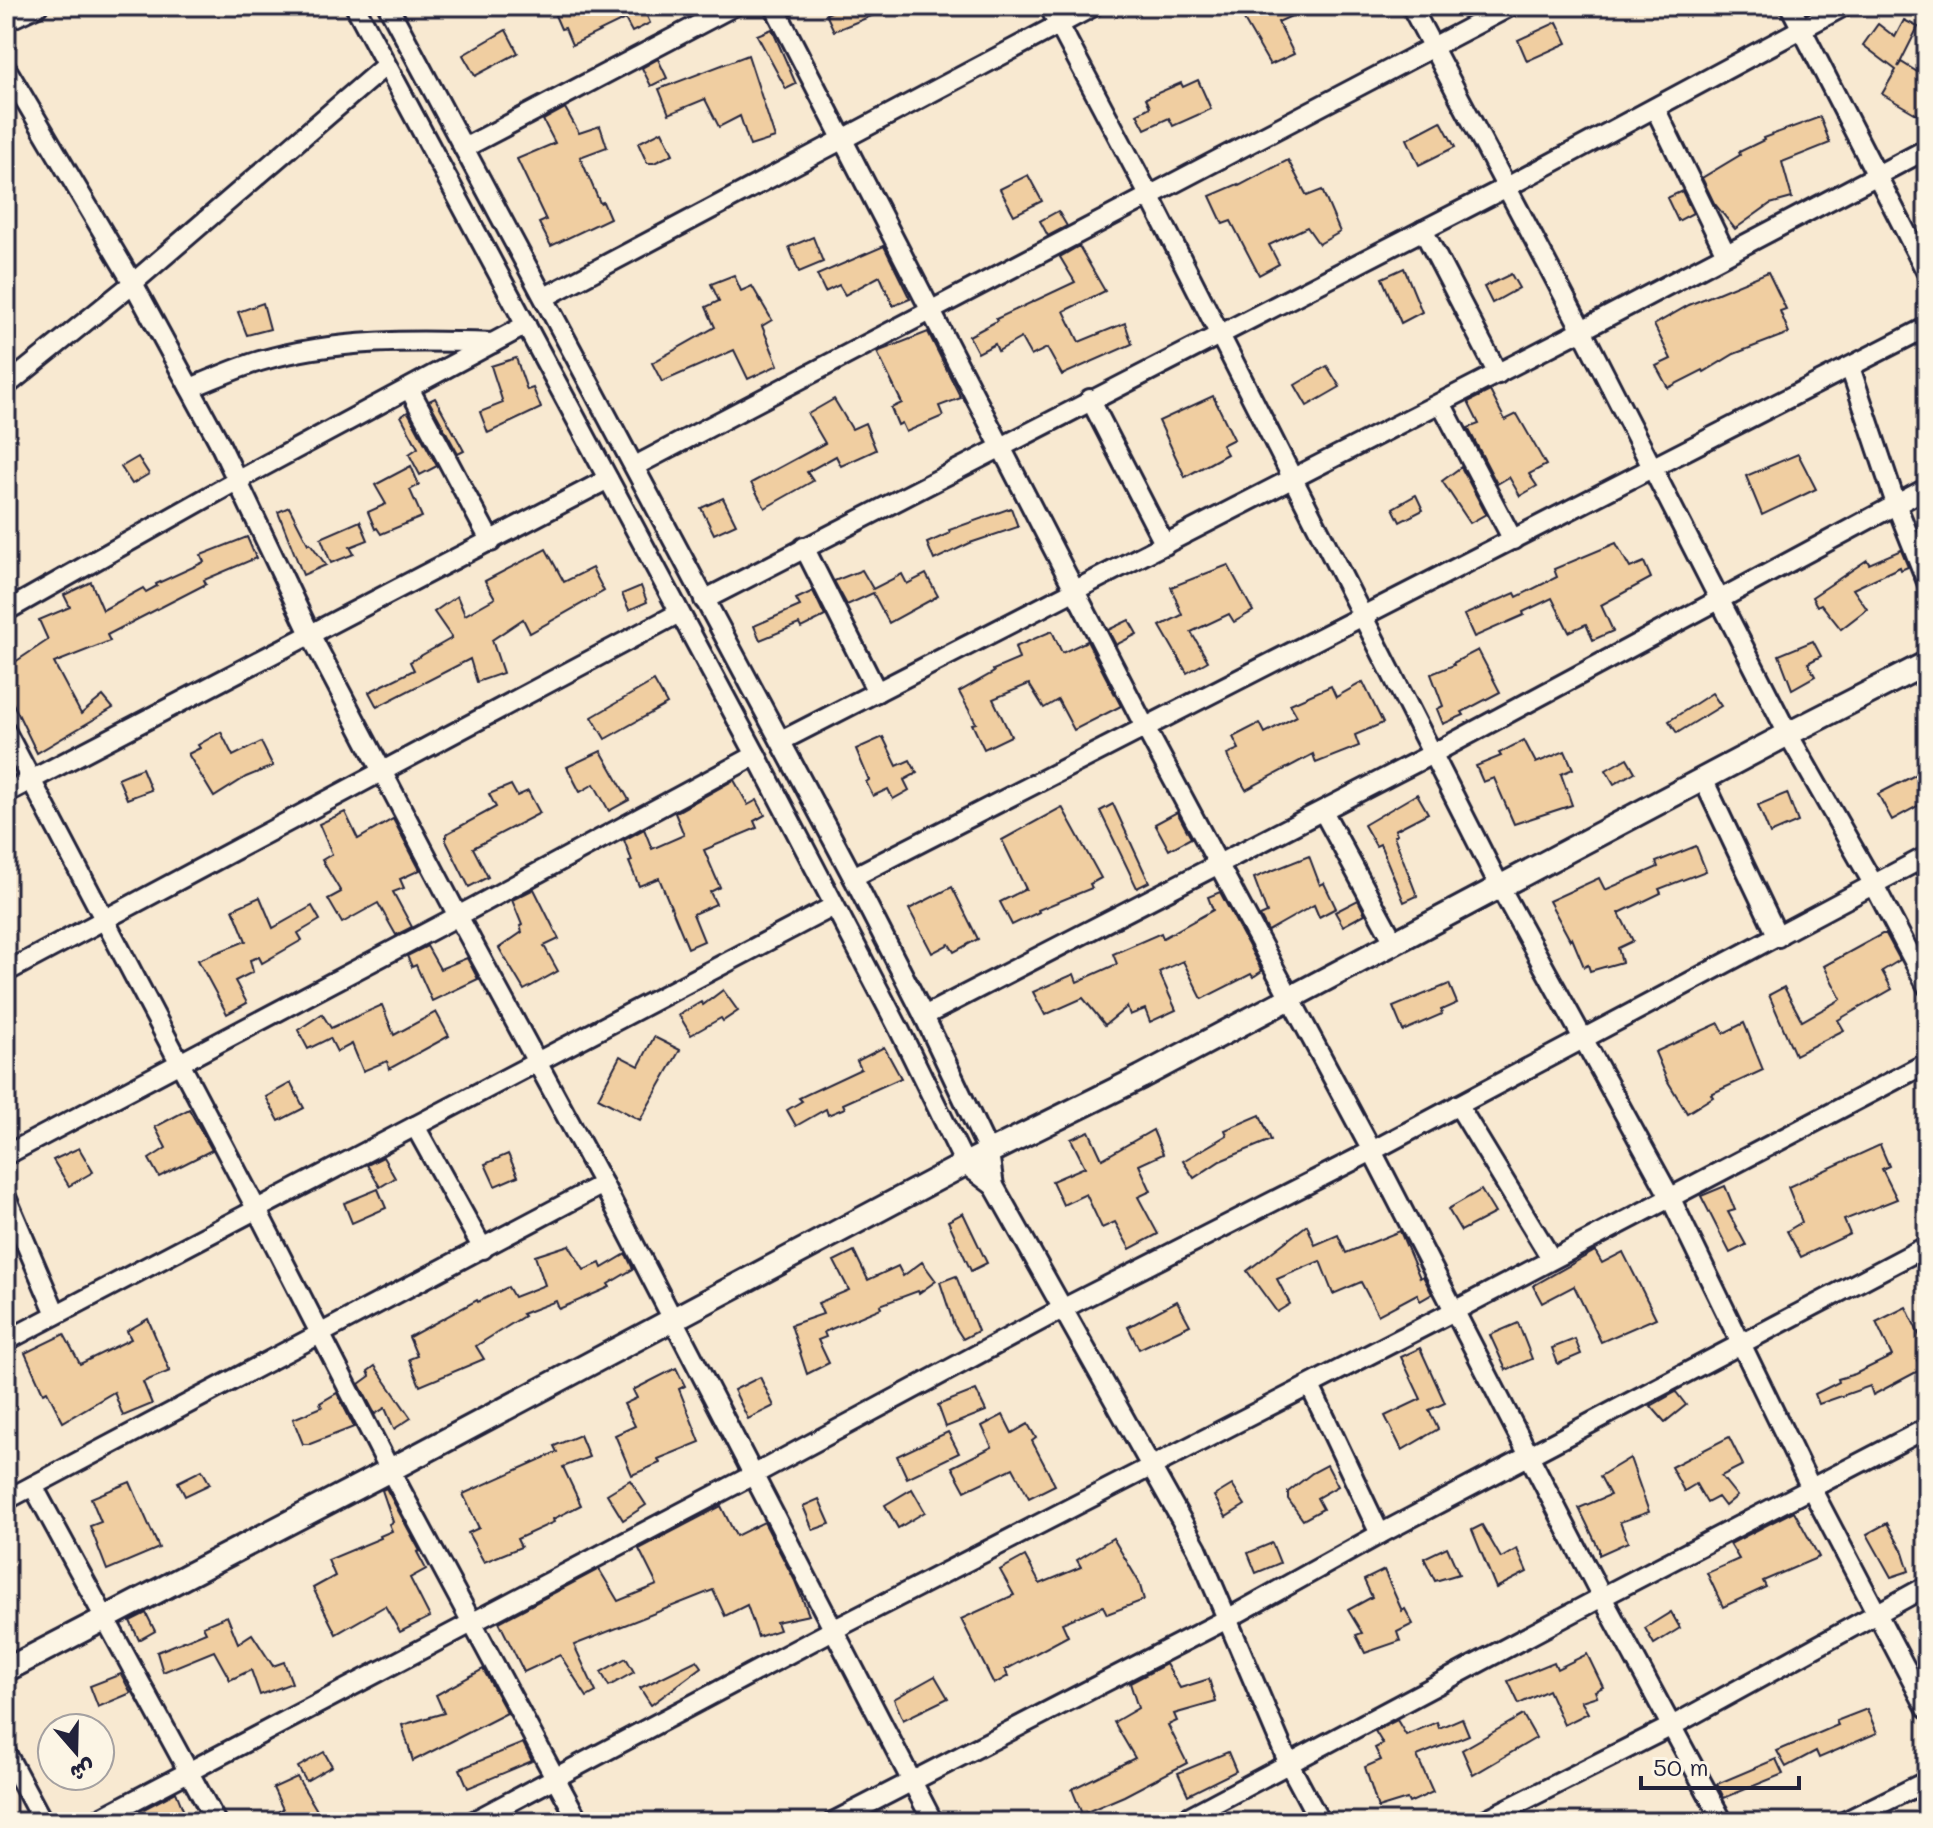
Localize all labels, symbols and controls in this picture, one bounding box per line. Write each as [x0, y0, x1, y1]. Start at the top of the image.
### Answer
north arrow [36, 1712, 116, 1792]
scale bar [1641, 1740, 1799, 1790]
text: 50 m [1653, 1751, 1709, 1782]
text: ش [67, 1753, 99, 1789]

